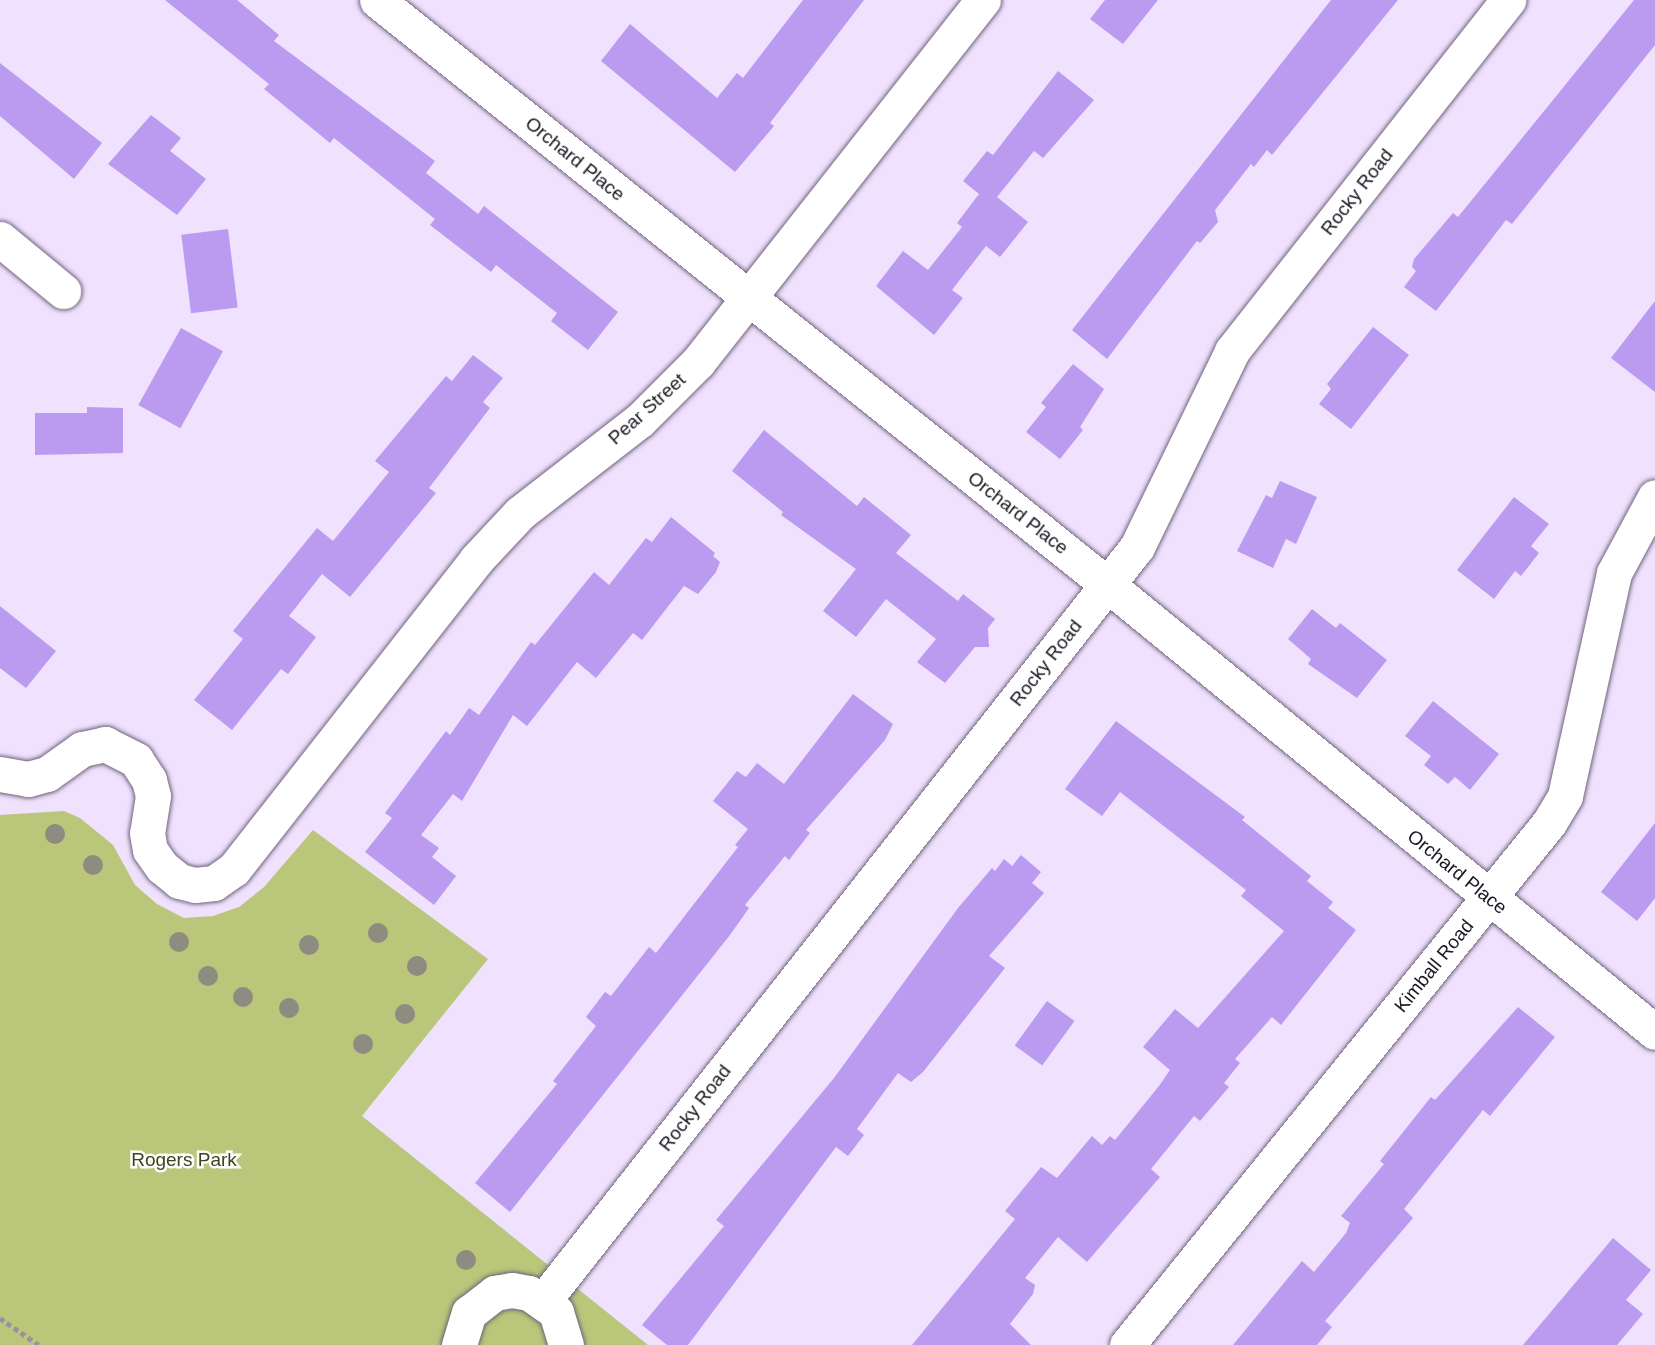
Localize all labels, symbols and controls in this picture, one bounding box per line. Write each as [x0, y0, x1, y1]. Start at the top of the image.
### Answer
street label: Orchard Place [521, 112, 629, 206]
street label: Rocky Road [1316, 144, 1398, 240]
street label: Pear Street [604, 368, 690, 450]
street label: Orchard Place [963, 467, 1073, 559]
street label: Rocky Road [1005, 615, 1087, 711]
street label: Orchard Place [1403, 825, 1511, 919]
street label: Kimball Road [1390, 915, 1478, 1017]
street label: Rocky Road [654, 1060, 736, 1156]
park label: Rogers Park [131, 1149, 237, 1171]

